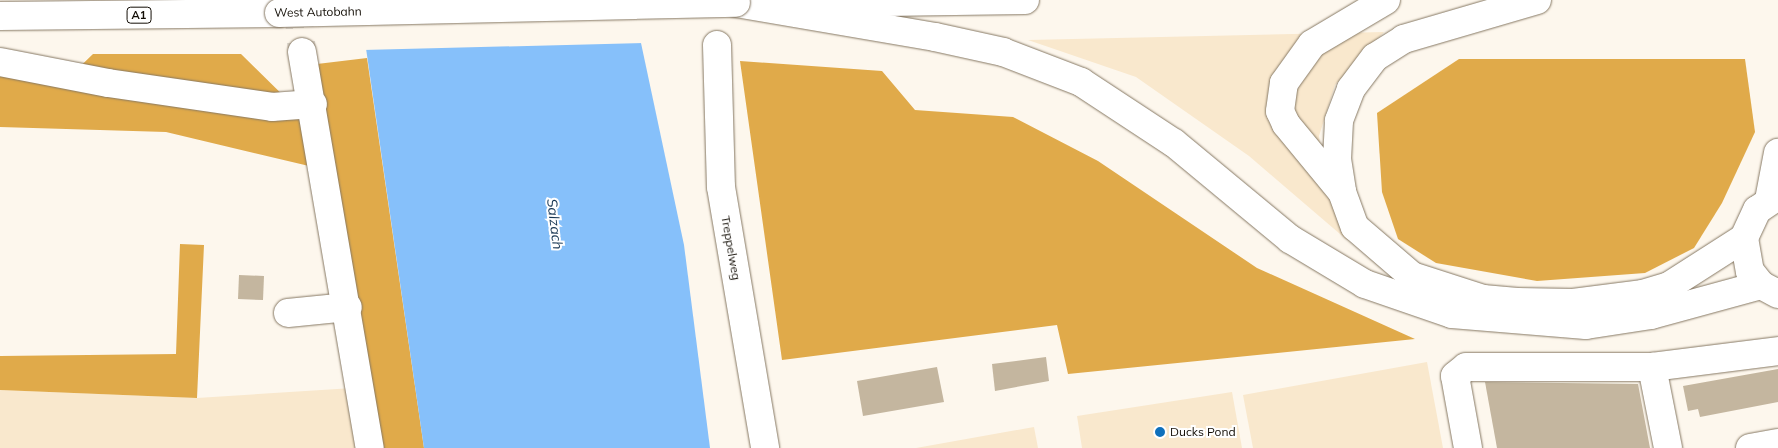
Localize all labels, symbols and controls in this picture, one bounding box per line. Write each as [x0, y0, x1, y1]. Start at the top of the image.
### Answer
street label: West Autobahn [274, 4, 362, 20]
road number: A1 [126, 6, 152, 24]
water label: Salzach [544, 198, 566, 250]
street label: Treppelweg [718, 215, 744, 281]
place label: Ducks Pond [1170, 425, 1236, 439]
marker: Ducks Pond [1154, 426, 1166, 438]

